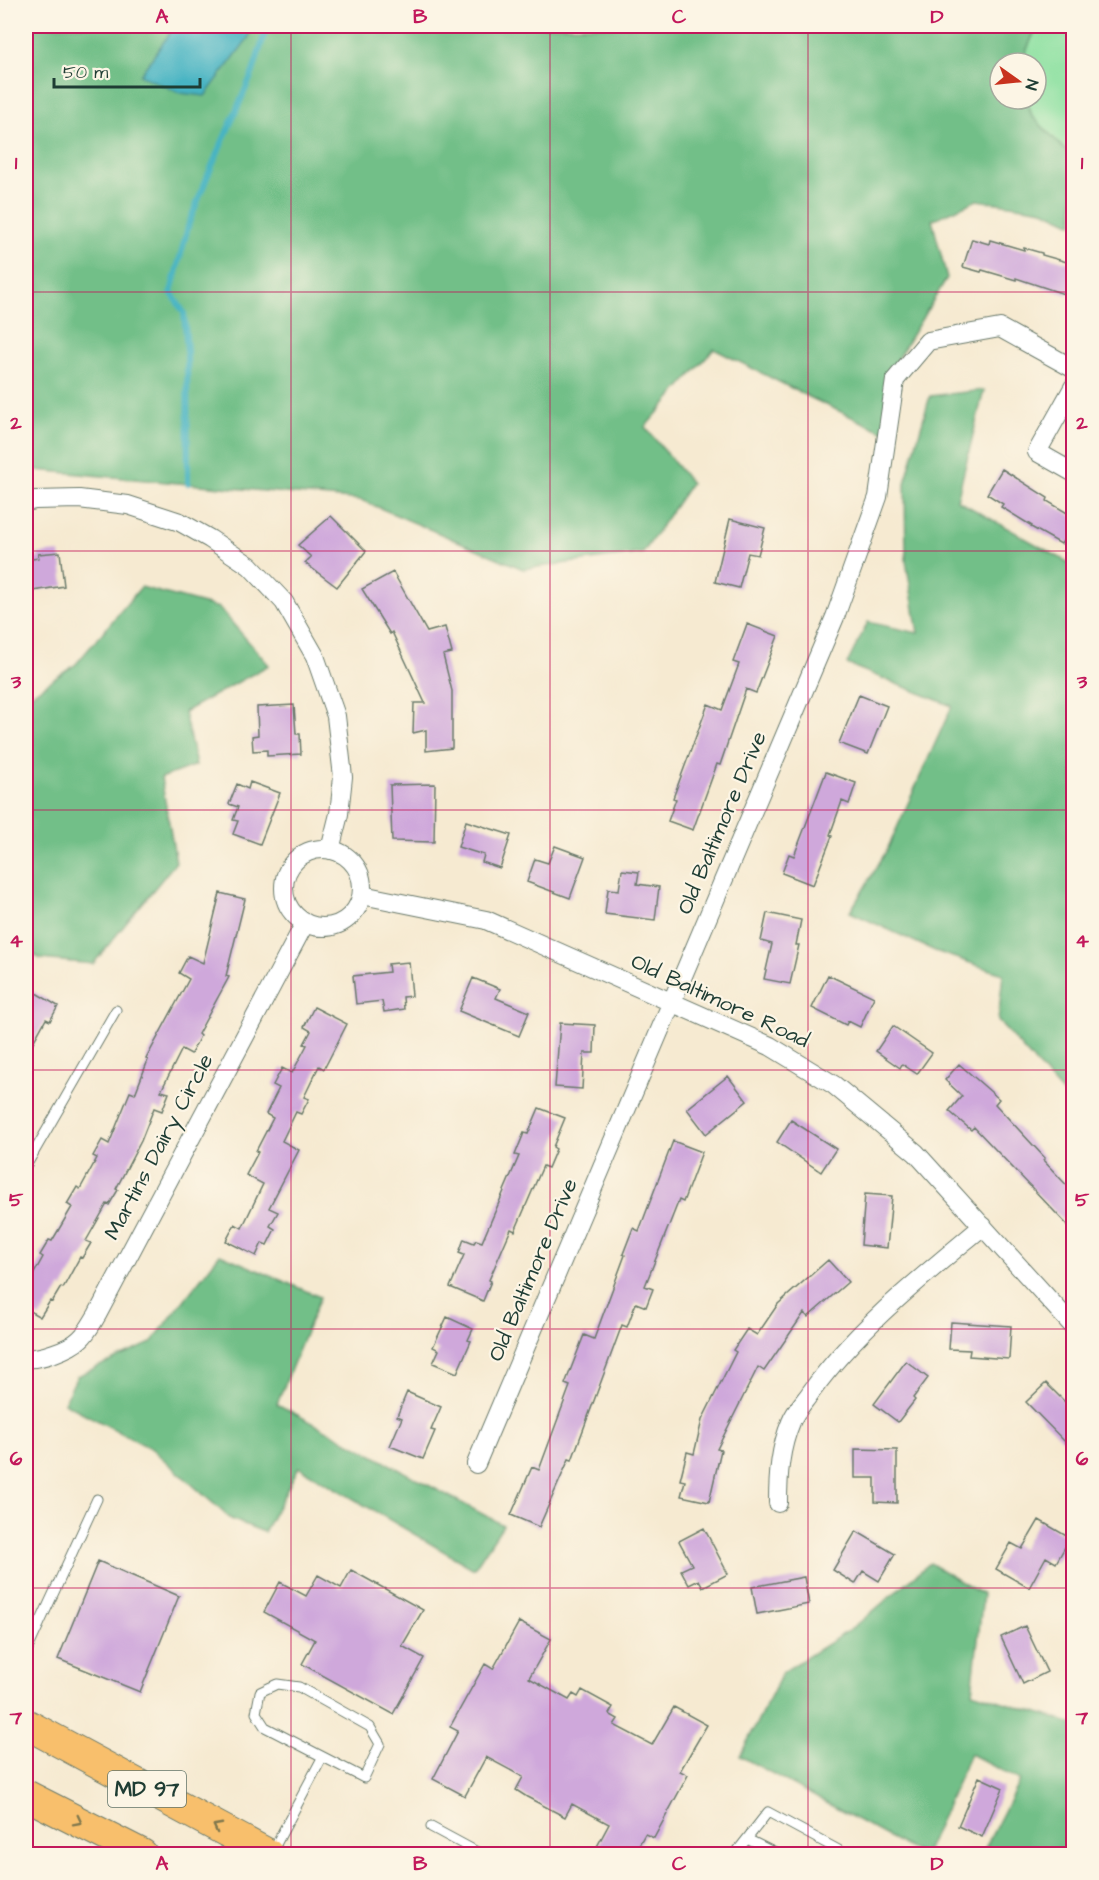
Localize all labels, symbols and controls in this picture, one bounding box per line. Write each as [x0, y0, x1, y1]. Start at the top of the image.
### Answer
text: A [156, 3, 169, 31]
text: B [413, 3, 428, 31]
text: C [672, 3, 687, 31]
text: D [931, 3, 944, 31]
scale bar [54, 51, 200, 89]
north arrow [988, 51, 1048, 111]
text: 50 m [63, 60, 108, 85]
text: N [1020, 77, 1043, 92]
text: 1 [15, 149, 18, 177]
text: 1 [1081, 149, 1084, 177]
text: 2 [9, 409, 22, 437]
text: 2 [1075, 409, 1088, 437]
text: 3 [10, 668, 22, 696]
text: 3 [1076, 668, 1088, 696]
street label: Old Baltimore Drive [669, 727, 775, 919]
text: 4 [9, 927, 23, 955]
text: 4 [1075, 927, 1089, 955]
street label: Old Baltimore Road [626, 946, 814, 1056]
street label: Martins Dairy Circle [97, 1048, 222, 1246]
street label: Old Baltimore Drive [480, 1174, 586, 1366]
text: 5 [9, 1186, 24, 1214]
text: 5 [1075, 1186, 1090, 1214]
text: 6 [10, 1445, 23, 1473]
text: 6 [1076, 1445, 1089, 1473]
text: 7 [9, 1704, 23, 1732]
text: 7 [1075, 1704, 1089, 1732]
road number: MD 97 [108, 1771, 186, 1807]
one-way arrow [71, 1814, 82, 1825]
one-way arrow [213, 1823, 223, 1834]
text: A [156, 1850, 169, 1878]
text: B [413, 1850, 428, 1878]
text: C [672, 1850, 687, 1878]
text: D [931, 1850, 944, 1878]

